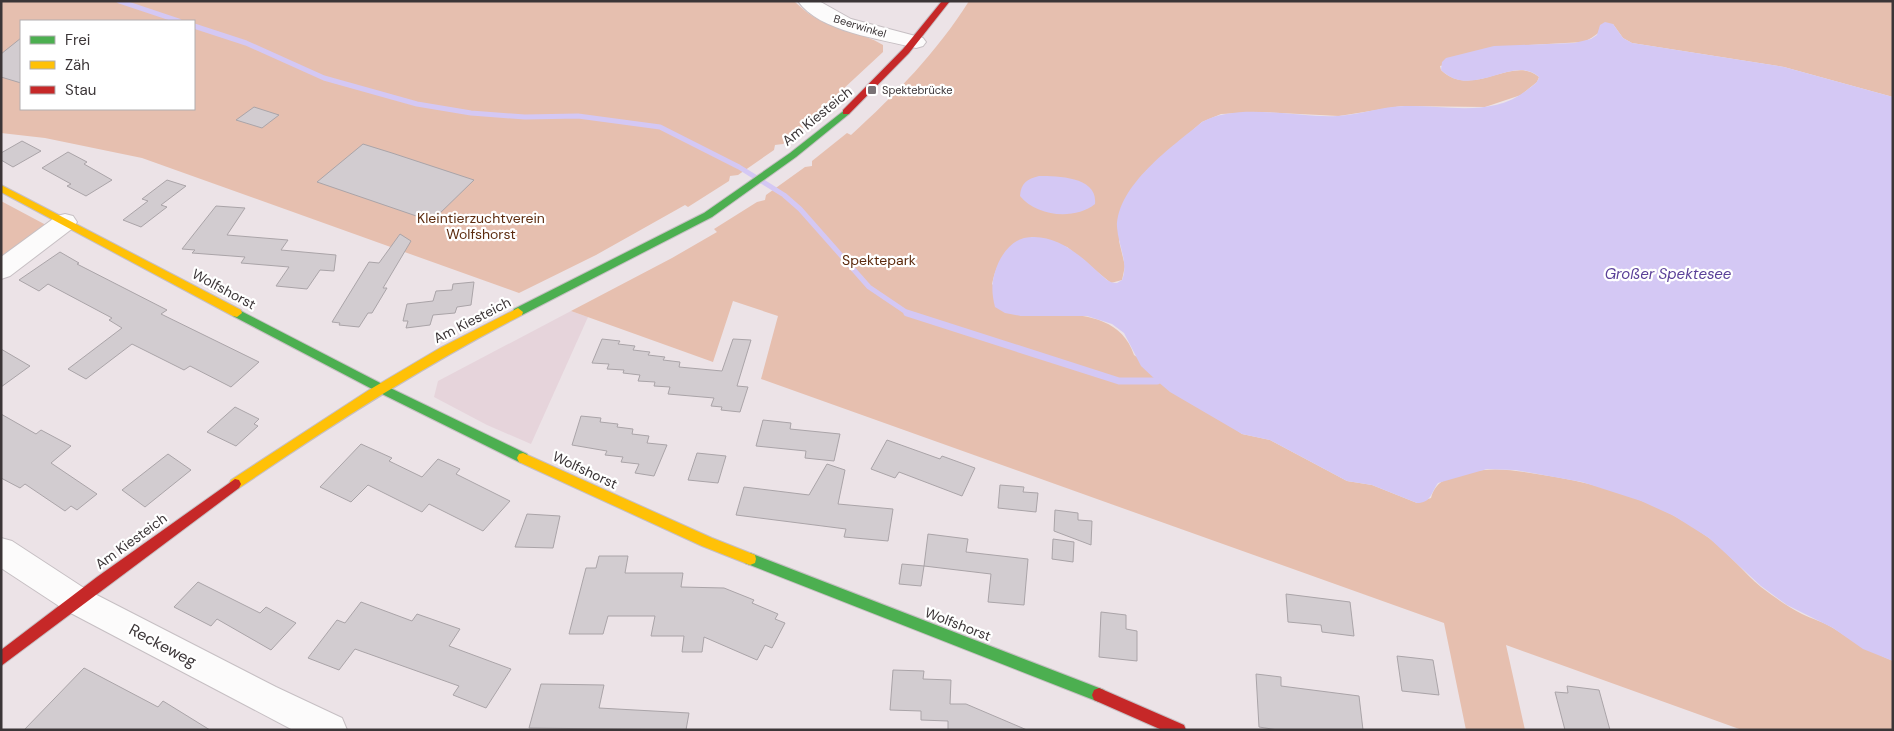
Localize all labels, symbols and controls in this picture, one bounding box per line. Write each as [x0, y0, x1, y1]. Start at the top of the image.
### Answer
street label: Beerwinkel [832, 11, 888, 41]
legend [20, 20, 195, 110]
text: Frei [65, 30, 90, 50]
text: Zäh [65, 55, 90, 75]
text: Stau [65, 80, 96, 100]
street label: Am Kiesteich [779, 82, 855, 150]
place label: Spektebrücke [882, 83, 952, 97]
marker: Spektebrücke [866, 84, 878, 96]
park label: Kleintierzuchtverein Wolfshorst [417, 209, 545, 243]
park label: Spektepark [842, 251, 916, 269]
water label: Großer Spektesee [1605, 264, 1732, 284]
street label: Wolfshorst [189, 265, 259, 313]
street label: Am Kiesteich [430, 293, 514, 347]
street label: Wolfshorst [550, 447, 620, 493]
street label: Am Kiesteich [92, 509, 170, 573]
street label: Wolfshorst [922, 603, 994, 645]
street label: Reckeweg [125, 619, 200, 672]

